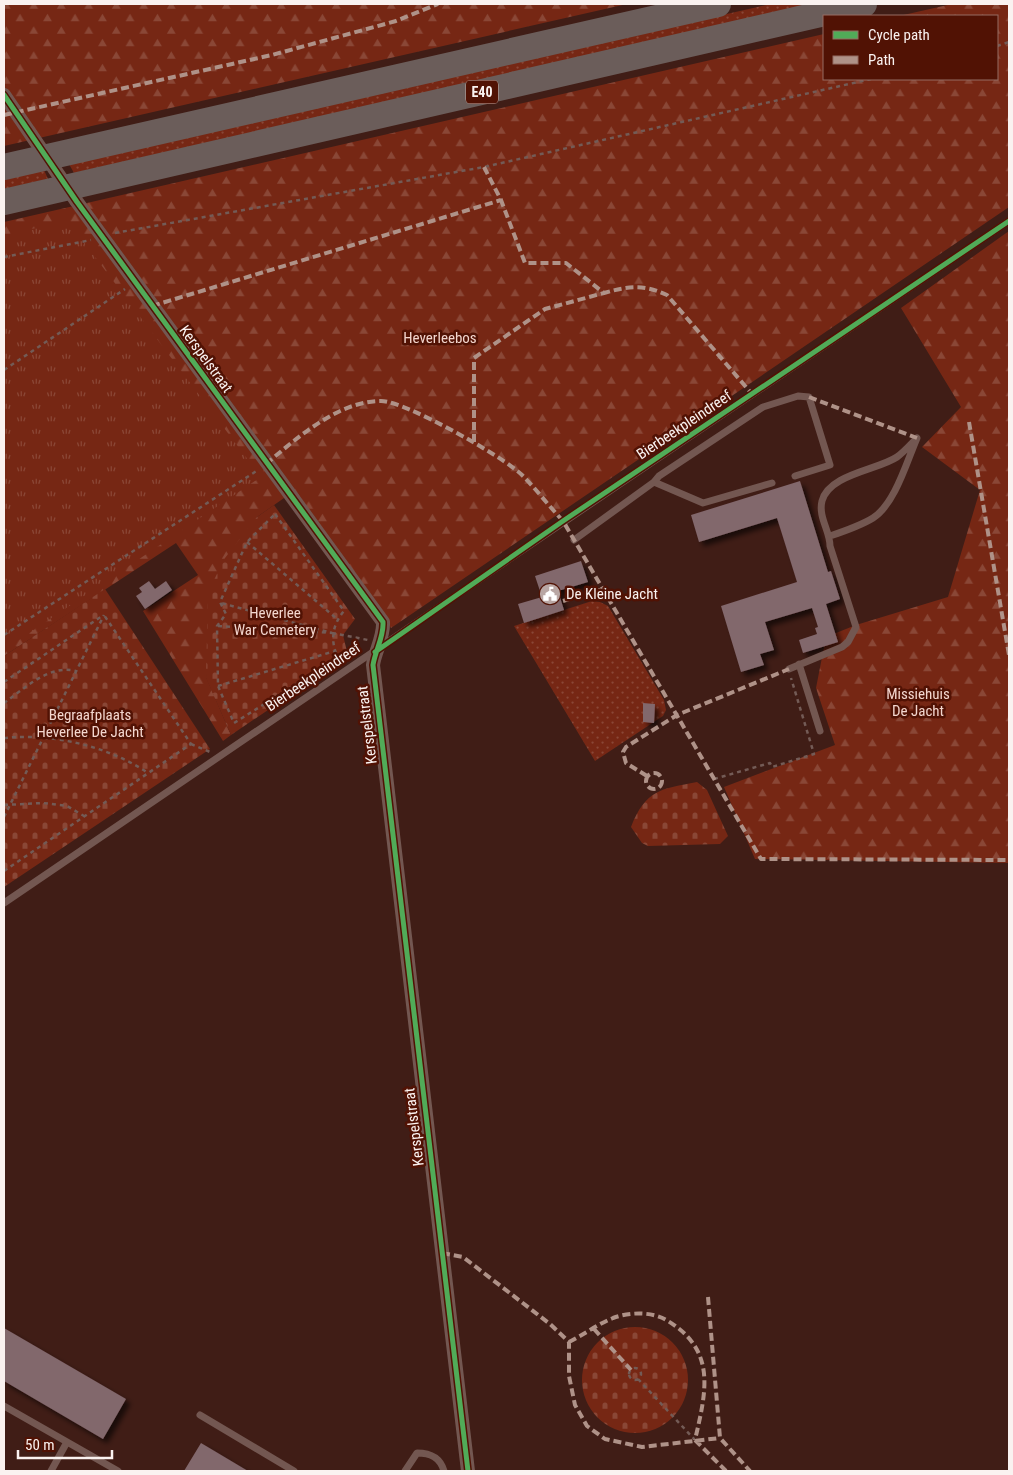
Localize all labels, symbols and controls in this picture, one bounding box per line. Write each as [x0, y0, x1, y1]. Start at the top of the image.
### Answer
legend [823, 15, 998, 80]
text: Cycle path [868, 26, 930, 44]
text: Path [868, 51, 895, 69]
road number: E40 [466, 80, 498, 104]
street label: Kerspelstraat [176, 322, 236, 396]
park label: Heverleebos [403, 329, 477, 347]
street label: Bierbeekpleindreef [633, 386, 735, 463]
public building icon: De Kleine Jacht [538, 582, 562, 606]
place label: De Kleine Jacht [566, 585, 658, 603]
park label: Heverlee War Cemetery [234, 604, 316, 639]
street label: Bierbeekpleindreef [262, 638, 364, 715]
street label: Kerspelstraat [353, 685, 381, 765]
park label: Missiehuis De Jacht [886, 685, 950, 720]
park label: Begraafplaats Heverlee De Jacht [36, 706, 144, 741]
street label: Kerspelstraat [400, 1087, 428, 1167]
scale bar [18, 1428, 111, 1460]
text: 50 m [25, 1436, 55, 1454]

